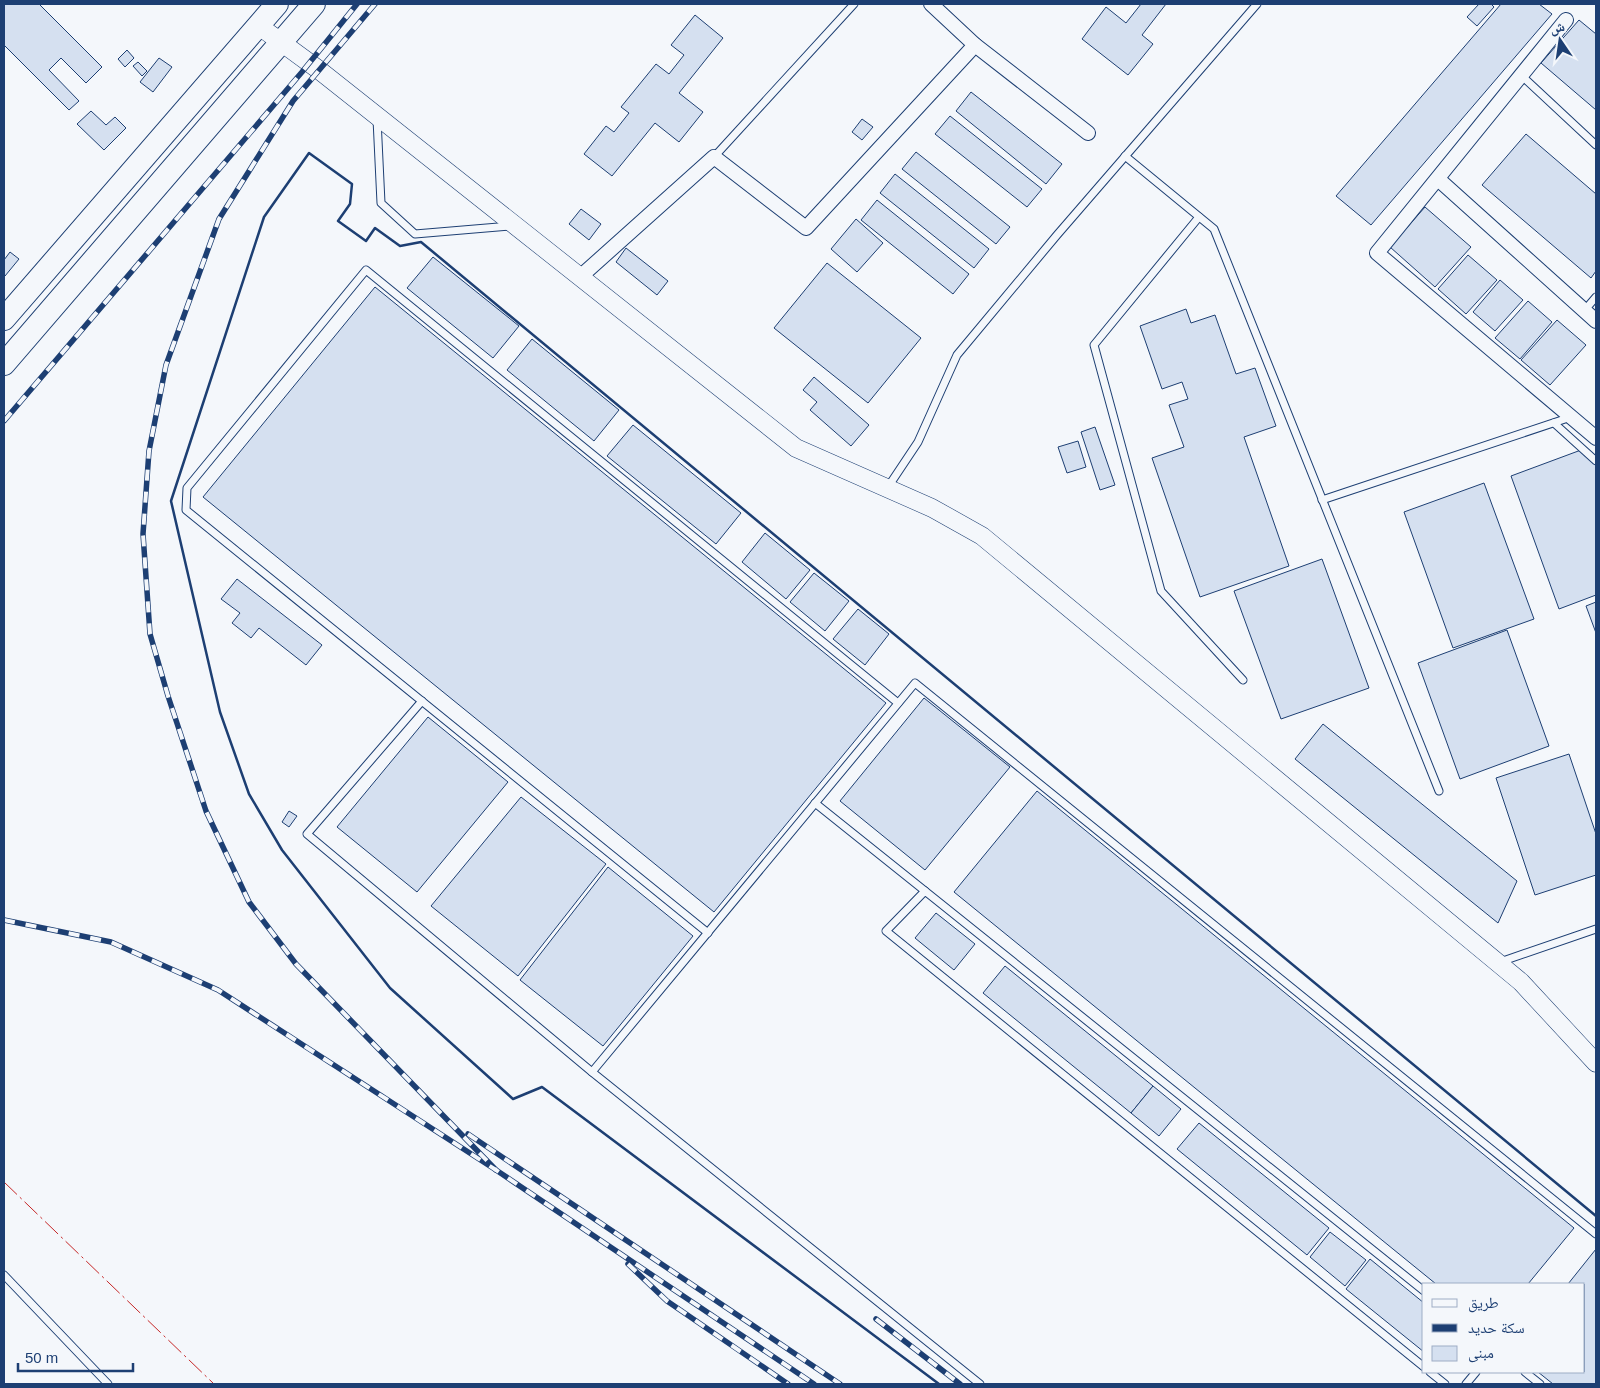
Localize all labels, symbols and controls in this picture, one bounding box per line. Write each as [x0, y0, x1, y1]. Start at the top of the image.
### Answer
north arrow [1535, 15, 1585, 65]
text: ش [1548, 18, 1566, 38]
legend [1422, 1283, 1585, 1373]
text: طريق [1468, 1294, 1499, 1313]
text: سكة حديد [1468, 1319, 1525, 1336]
scale bar [18, 1340, 132, 1372]
text: مبنى [1468, 1344, 1494, 1363]
text: 50 m [25, 1349, 58, 1366]

